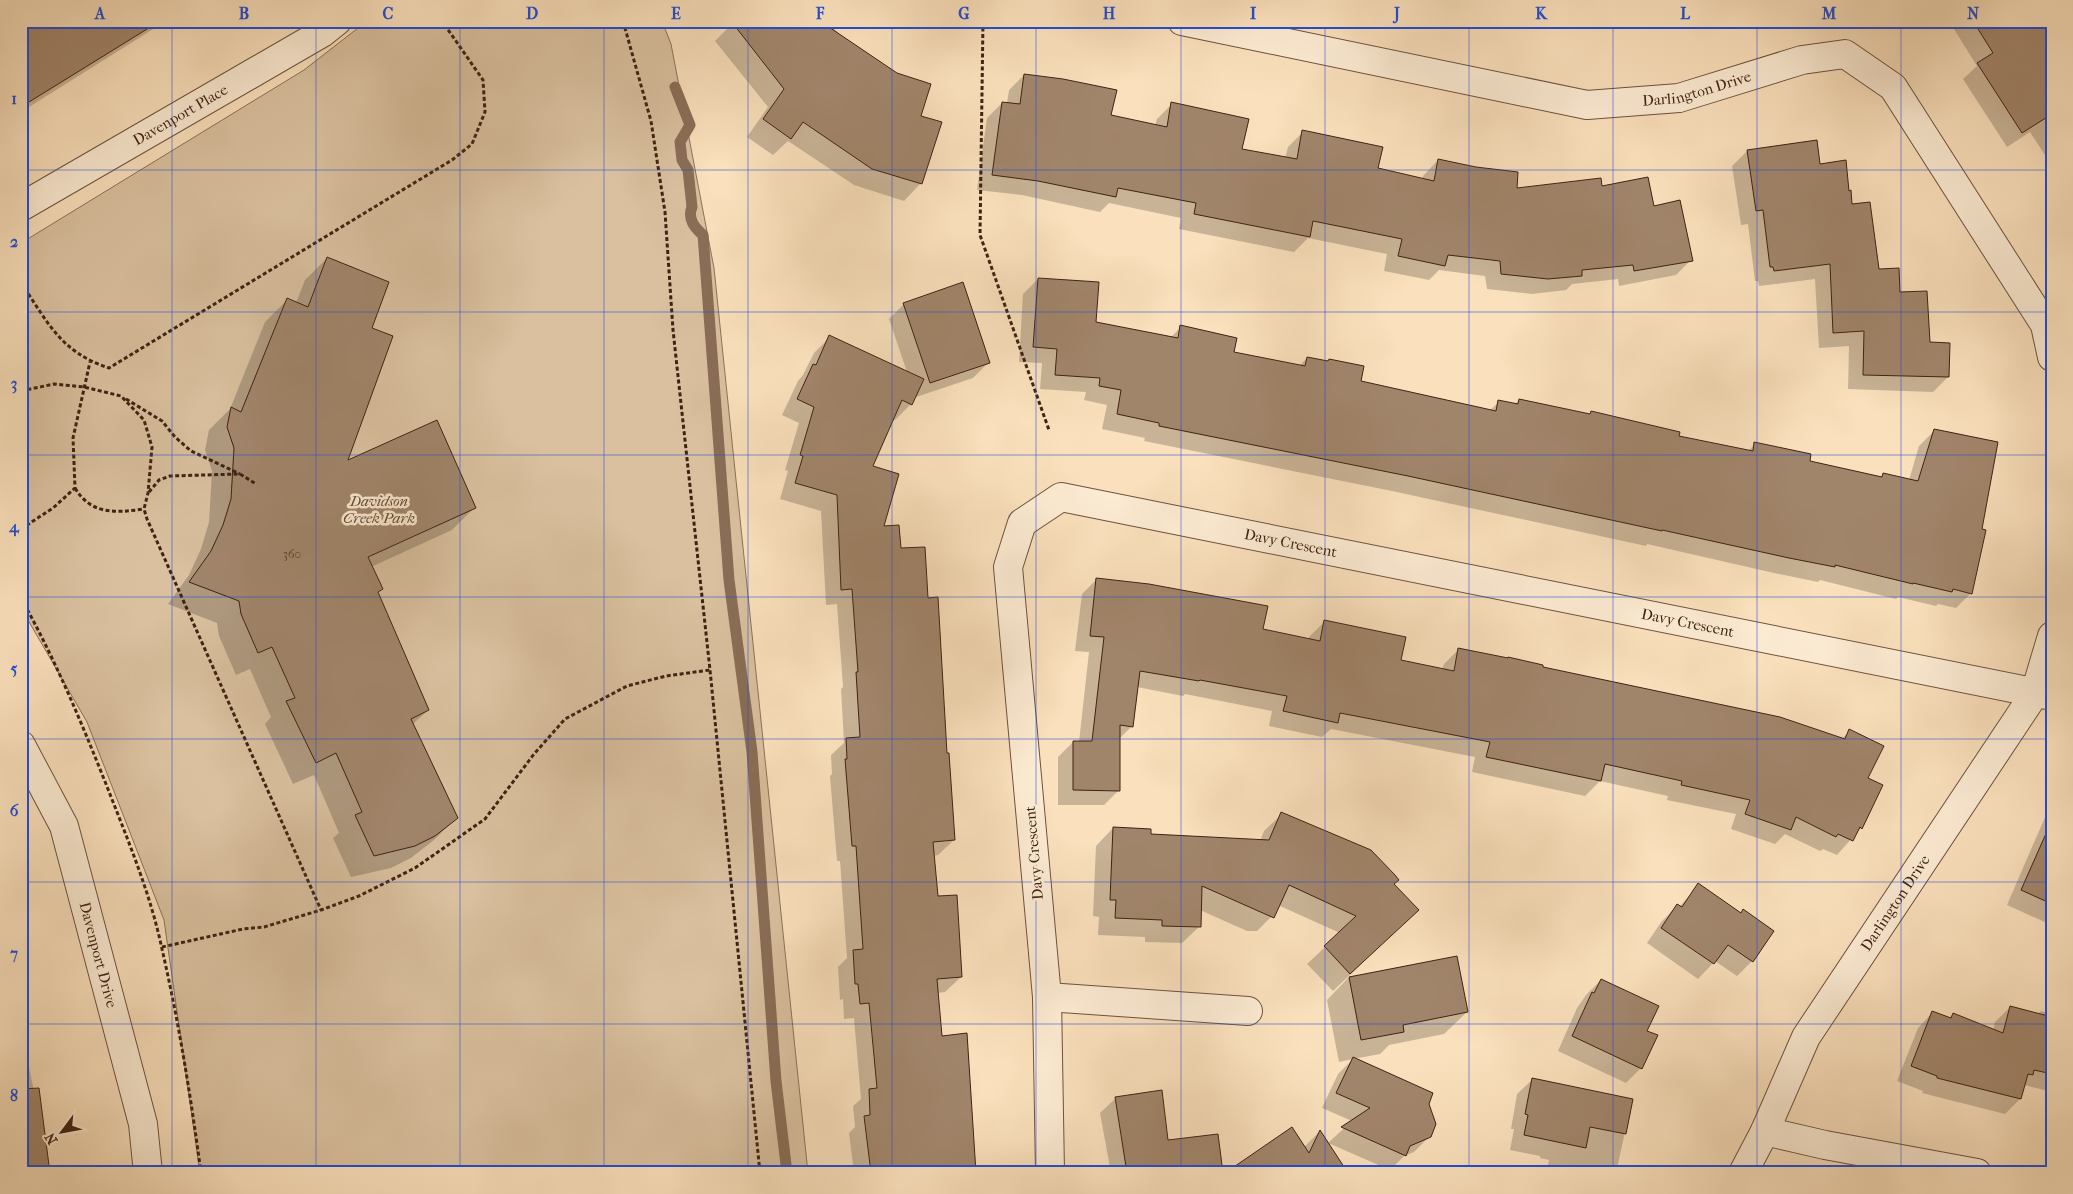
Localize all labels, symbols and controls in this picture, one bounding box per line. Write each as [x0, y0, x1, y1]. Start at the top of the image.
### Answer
text: A [94, 4, 106, 23]
text: B [239, 4, 249, 23]
text: C [383, 4, 394, 23]
text: D [526, 4, 538, 23]
text: E [671, 4, 681, 23]
text: F [815, 4, 825, 23]
text: G [958, 4, 970, 23]
text: H [1103, 4, 1116, 23]
text: I [1250, 4, 1257, 23]
text: J [1392, 4, 1400, 24]
text: K [1535, 4, 1548, 23]
text: L [1680, 4, 1690, 23]
text: M [1821, 4, 1837, 23]
text: N [1967, 4, 1980, 23]
street label: Darlington Drive [1642, 67, 1754, 110]
street label: Davenport Place [130, 80, 231, 149]
text: 1 [11, 89, 17, 108]
text: 2 [10, 232, 18, 251]
text: 3 [11, 374, 17, 394]
park label: Davidson Creek Park [343, 492, 415, 527]
text: 4 [8, 517, 20, 537]
street label: Davy Crescent [1243, 525, 1339, 561]
house number: 360 [283, 547, 301, 561]
street label: Davy Crescent [1640, 605, 1736, 641]
text: 5 [11, 659, 18, 678]
text: 6 [10, 801, 19, 820]
street label: Davy Crescent [1021, 805, 1047, 901]
street label: Darlington Drive [1857, 851, 1934, 954]
street label: Davenport Drive [76, 900, 121, 1010]
text: 7 [9, 944, 18, 963]
text: 8 [10, 1086, 18, 1105]
north arrow [38, 1106, 88, 1156]
text: N [41, 1129, 61, 1148]

